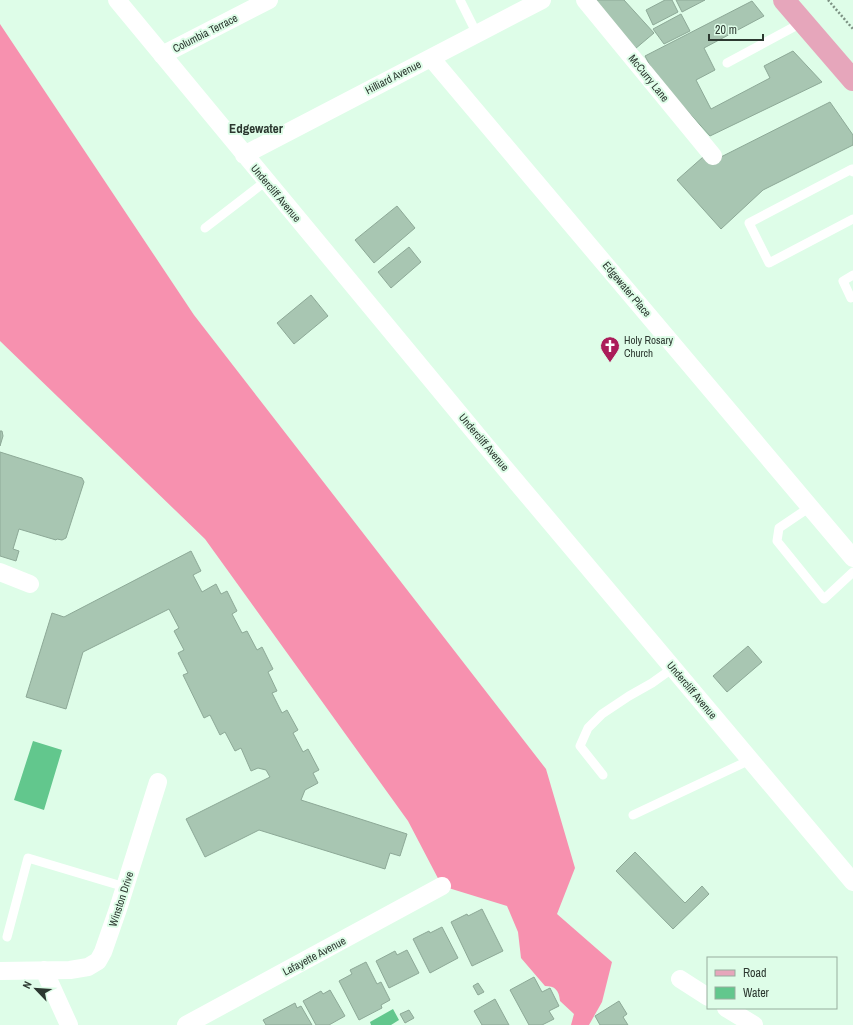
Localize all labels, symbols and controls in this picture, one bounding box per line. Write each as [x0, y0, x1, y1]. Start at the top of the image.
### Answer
street label: Columbia Terrace [170, 11, 240, 55]
scale bar [709, 16, 763, 42]
text: 20 m [715, 22, 737, 38]
street label: McCurry Lane [626, 52, 672, 104]
street label: Hilliard Avenue [363, 57, 423, 97]
district label: Edgewater [229, 120, 284, 137]
street label: Undercliff Avenue [248, 161, 304, 225]
street label: Edgewater Place [600, 258, 654, 320]
place label: Holy Rosary Church [624, 333, 674, 360]
church icon: Holy Rosary Church [599, 335, 621, 363]
street label: Undercliff Avenue [456, 410, 512, 474]
street label: Undercliff Avenue [664, 658, 720, 722]
street label: Winston Drive [106, 870, 136, 928]
street label: Lafayette Avenue [280, 933, 348, 979]
legend [707, 957, 837, 1009]
text: Road [743, 965, 767, 981]
north arrow [16, 969, 56, 1009]
text: N [19, 979, 35, 991]
text: Water [743, 985, 770, 1001]

